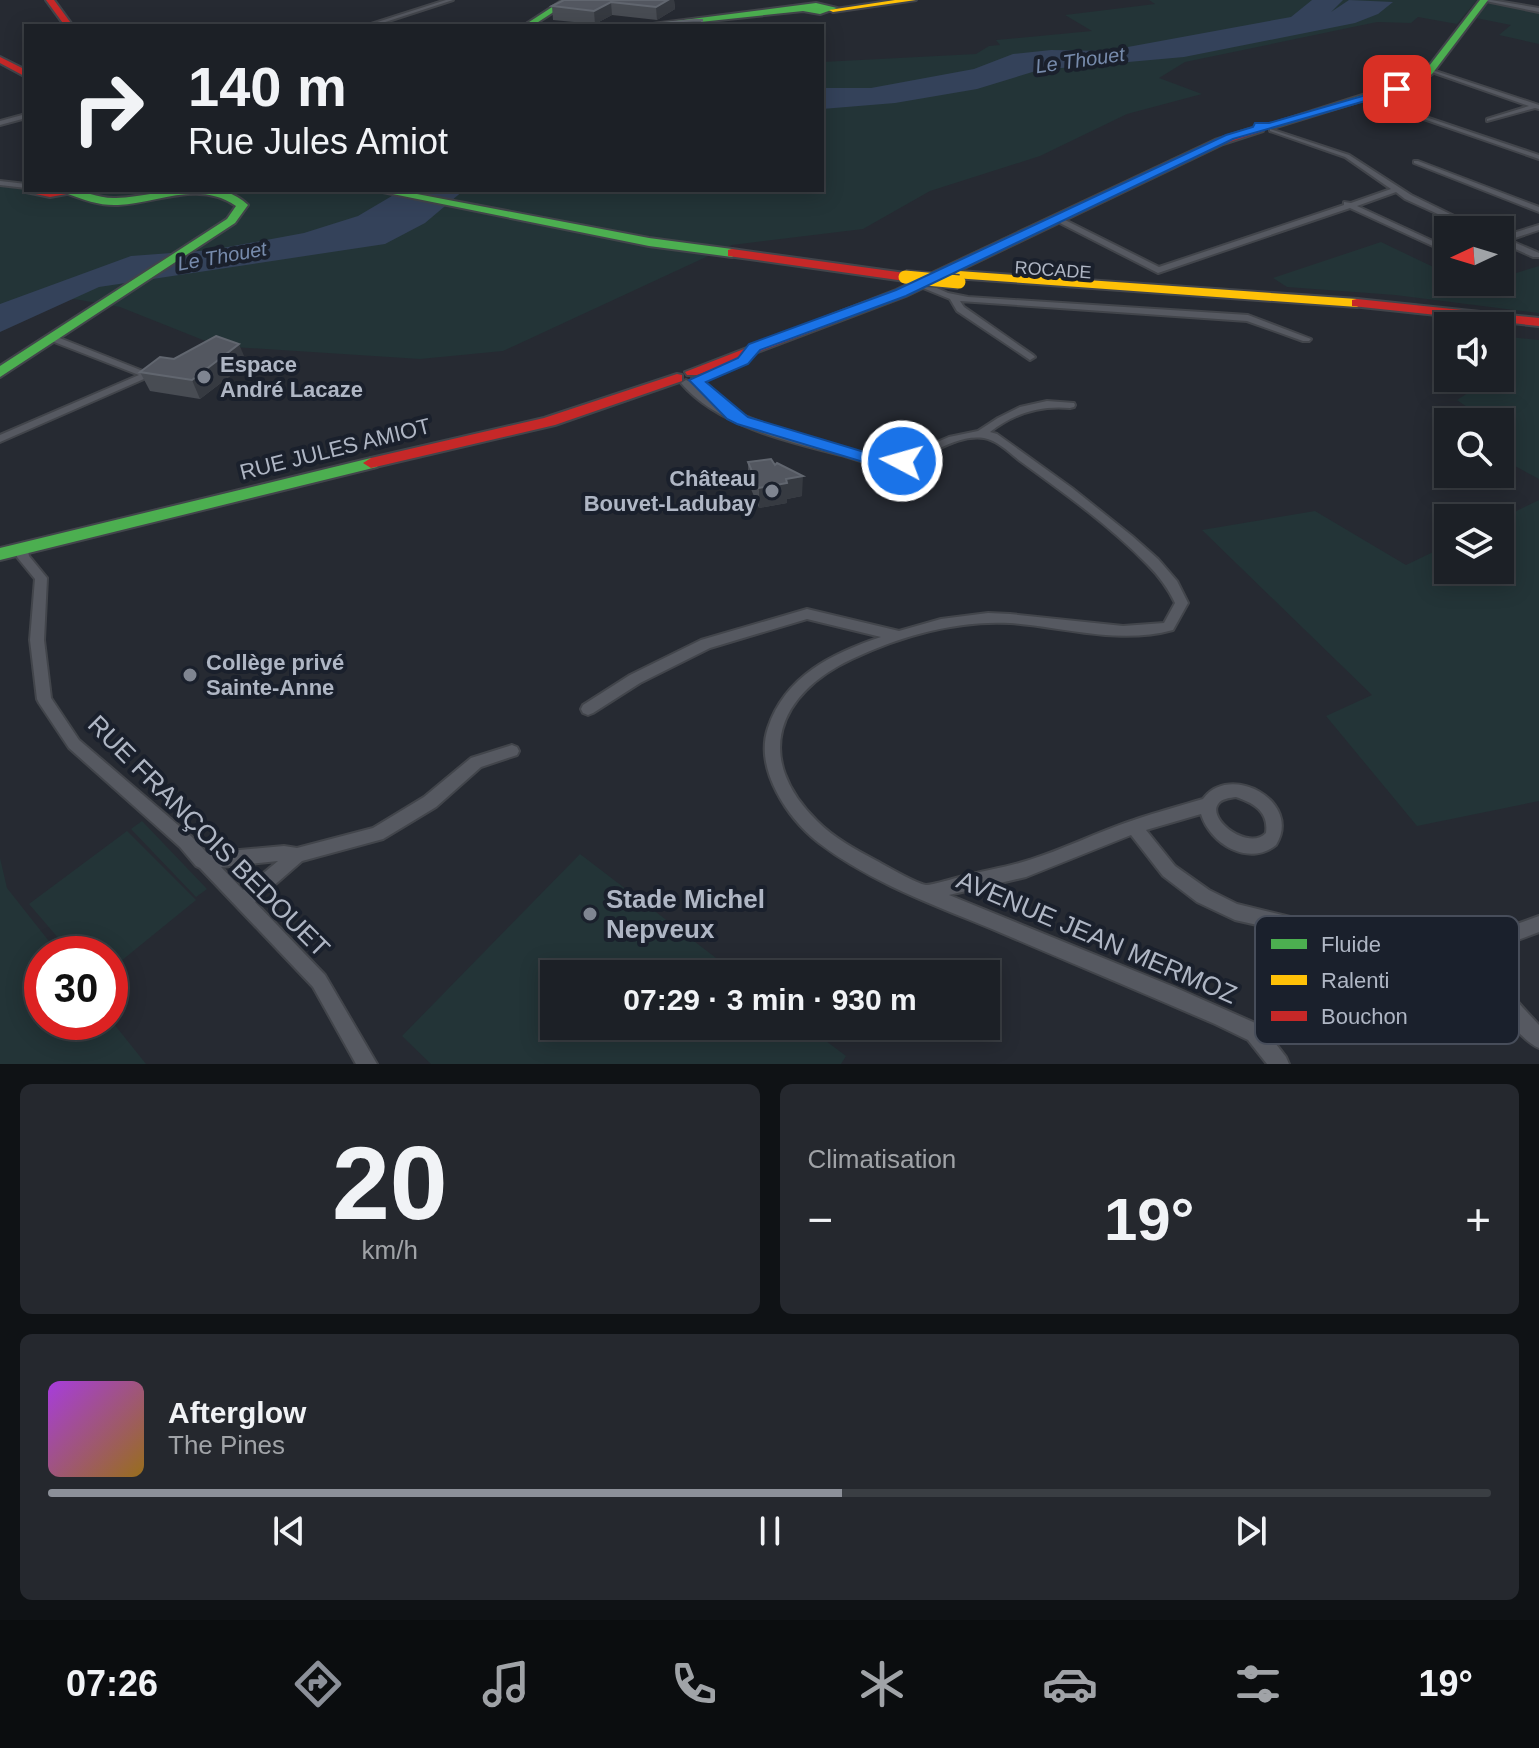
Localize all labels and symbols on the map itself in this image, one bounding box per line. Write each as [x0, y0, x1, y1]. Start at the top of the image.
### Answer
water label: Le Thouet [1034, 43, 1128, 77]
pin [1363, 55, 1431, 123]
north arrow [1434, 216, 1514, 296]
water label: Le Thouet [176, 237, 270, 275]
street label: ROCADE [1014, 257, 1092, 283]
place label: Espace André Lacaze [220, 352, 363, 402]
marker: Espace André Lacaze [195, 368, 213, 386]
street label: RUE JULES AMIOT [237, 413, 433, 485]
position arrow [860, 419, 944, 503]
place label: Château Bouvet-Ladubay [584, 466, 757, 516]
marker: Château Bouvet-Ladubay [763, 482, 781, 500]
place label: Collège privé Sainte-Anne [206, 650, 344, 700]
marker: Collège privé Sainte-Anne [181, 666, 199, 684]
street label: RUE FRANÇOIS BEDOUET [82, 709, 336, 963]
street label: AVENUE JEAN MERMOZ [952, 864, 1242, 1010]
place label: Stade Michel Nepveux [606, 884, 765, 944]
marker: Stade Michel Nepveux [581, 905, 599, 923]
legend [1255, 916, 1519, 1044]
text: Fluide [1321, 932, 1381, 957]
speed limit sign: 30 [24, 936, 128, 1040]
text: Ralenti [1321, 968, 1389, 993]
text: Bouchon [1321, 1004, 1408, 1029]

